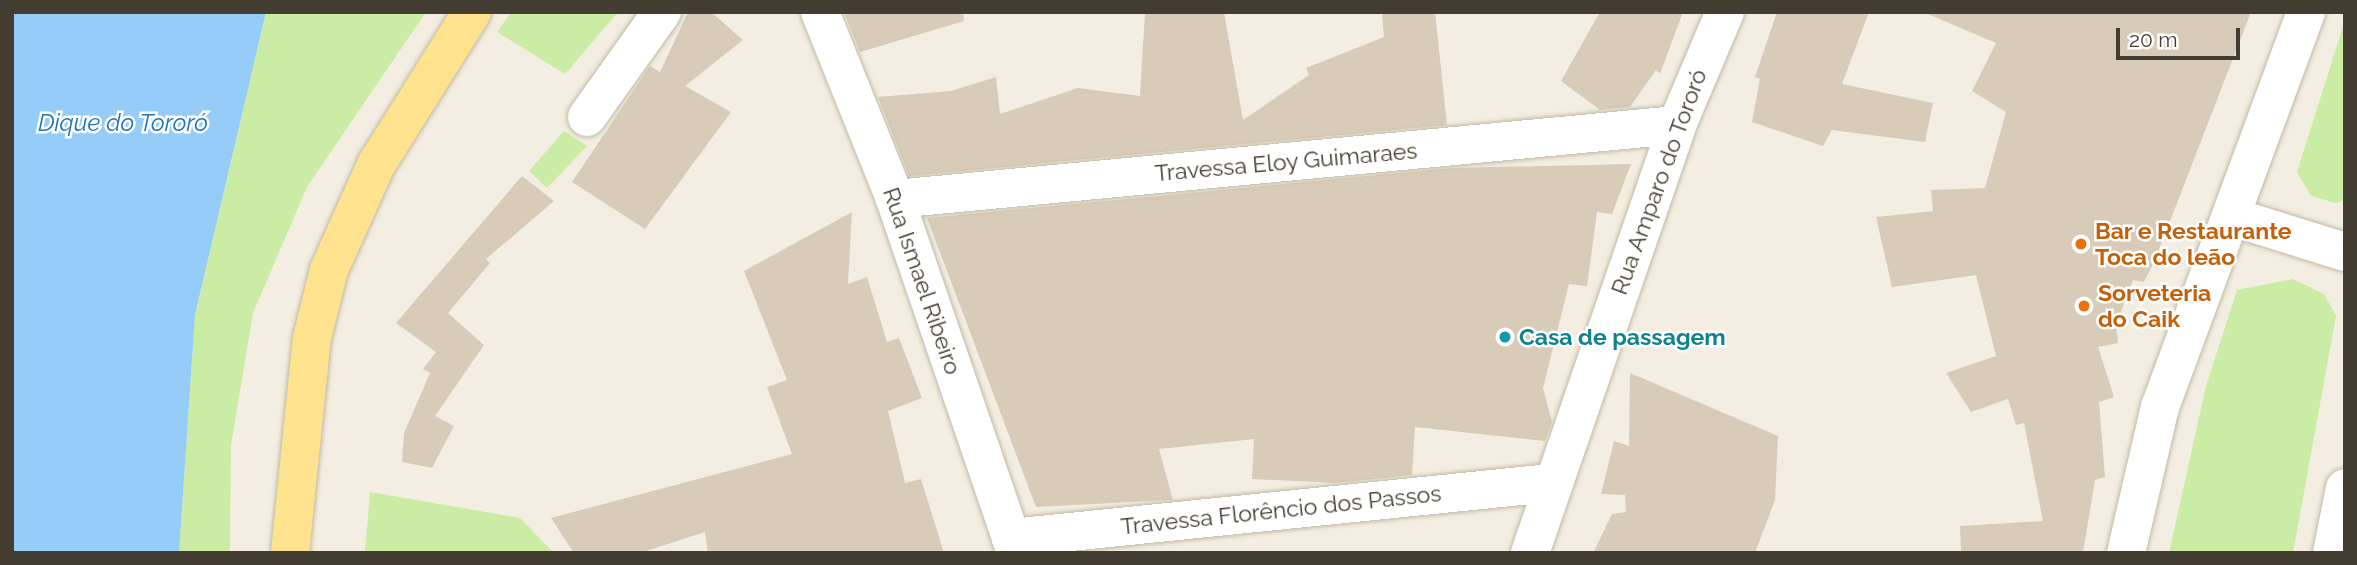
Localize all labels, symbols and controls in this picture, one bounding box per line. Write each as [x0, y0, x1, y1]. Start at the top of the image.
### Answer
scale bar [2119, 14, 2243, 58]
text: 20 m [2129, 27, 2177, 52]
street label: Rua Amparo do Tororó [1605, 65, 1713, 299]
water label: Dique do Tororó [38, 109, 208, 137]
street label: Travessa Eloy Guimaraes [1153, 137, 1419, 187]
street label: Rua Ismael Ribeiro [877, 183, 967, 379]
place label: Bar e Restaurante Toca do leão [2095, 217, 2292, 271]
marker: Bar e Restaurante Toca do leão [2073, 236, 2089, 252]
place label: Sorveteria do Caik [2098, 279, 2211, 333]
marker: Sorveteria do Caik [2076, 298, 2092, 314]
place label: Casa de passagem [1519, 323, 1726, 351]
marker: Casa de passagem [1497, 329, 1513, 345]
street label: Travessa Florêncio dos Passos [1119, 479, 1443, 541]

